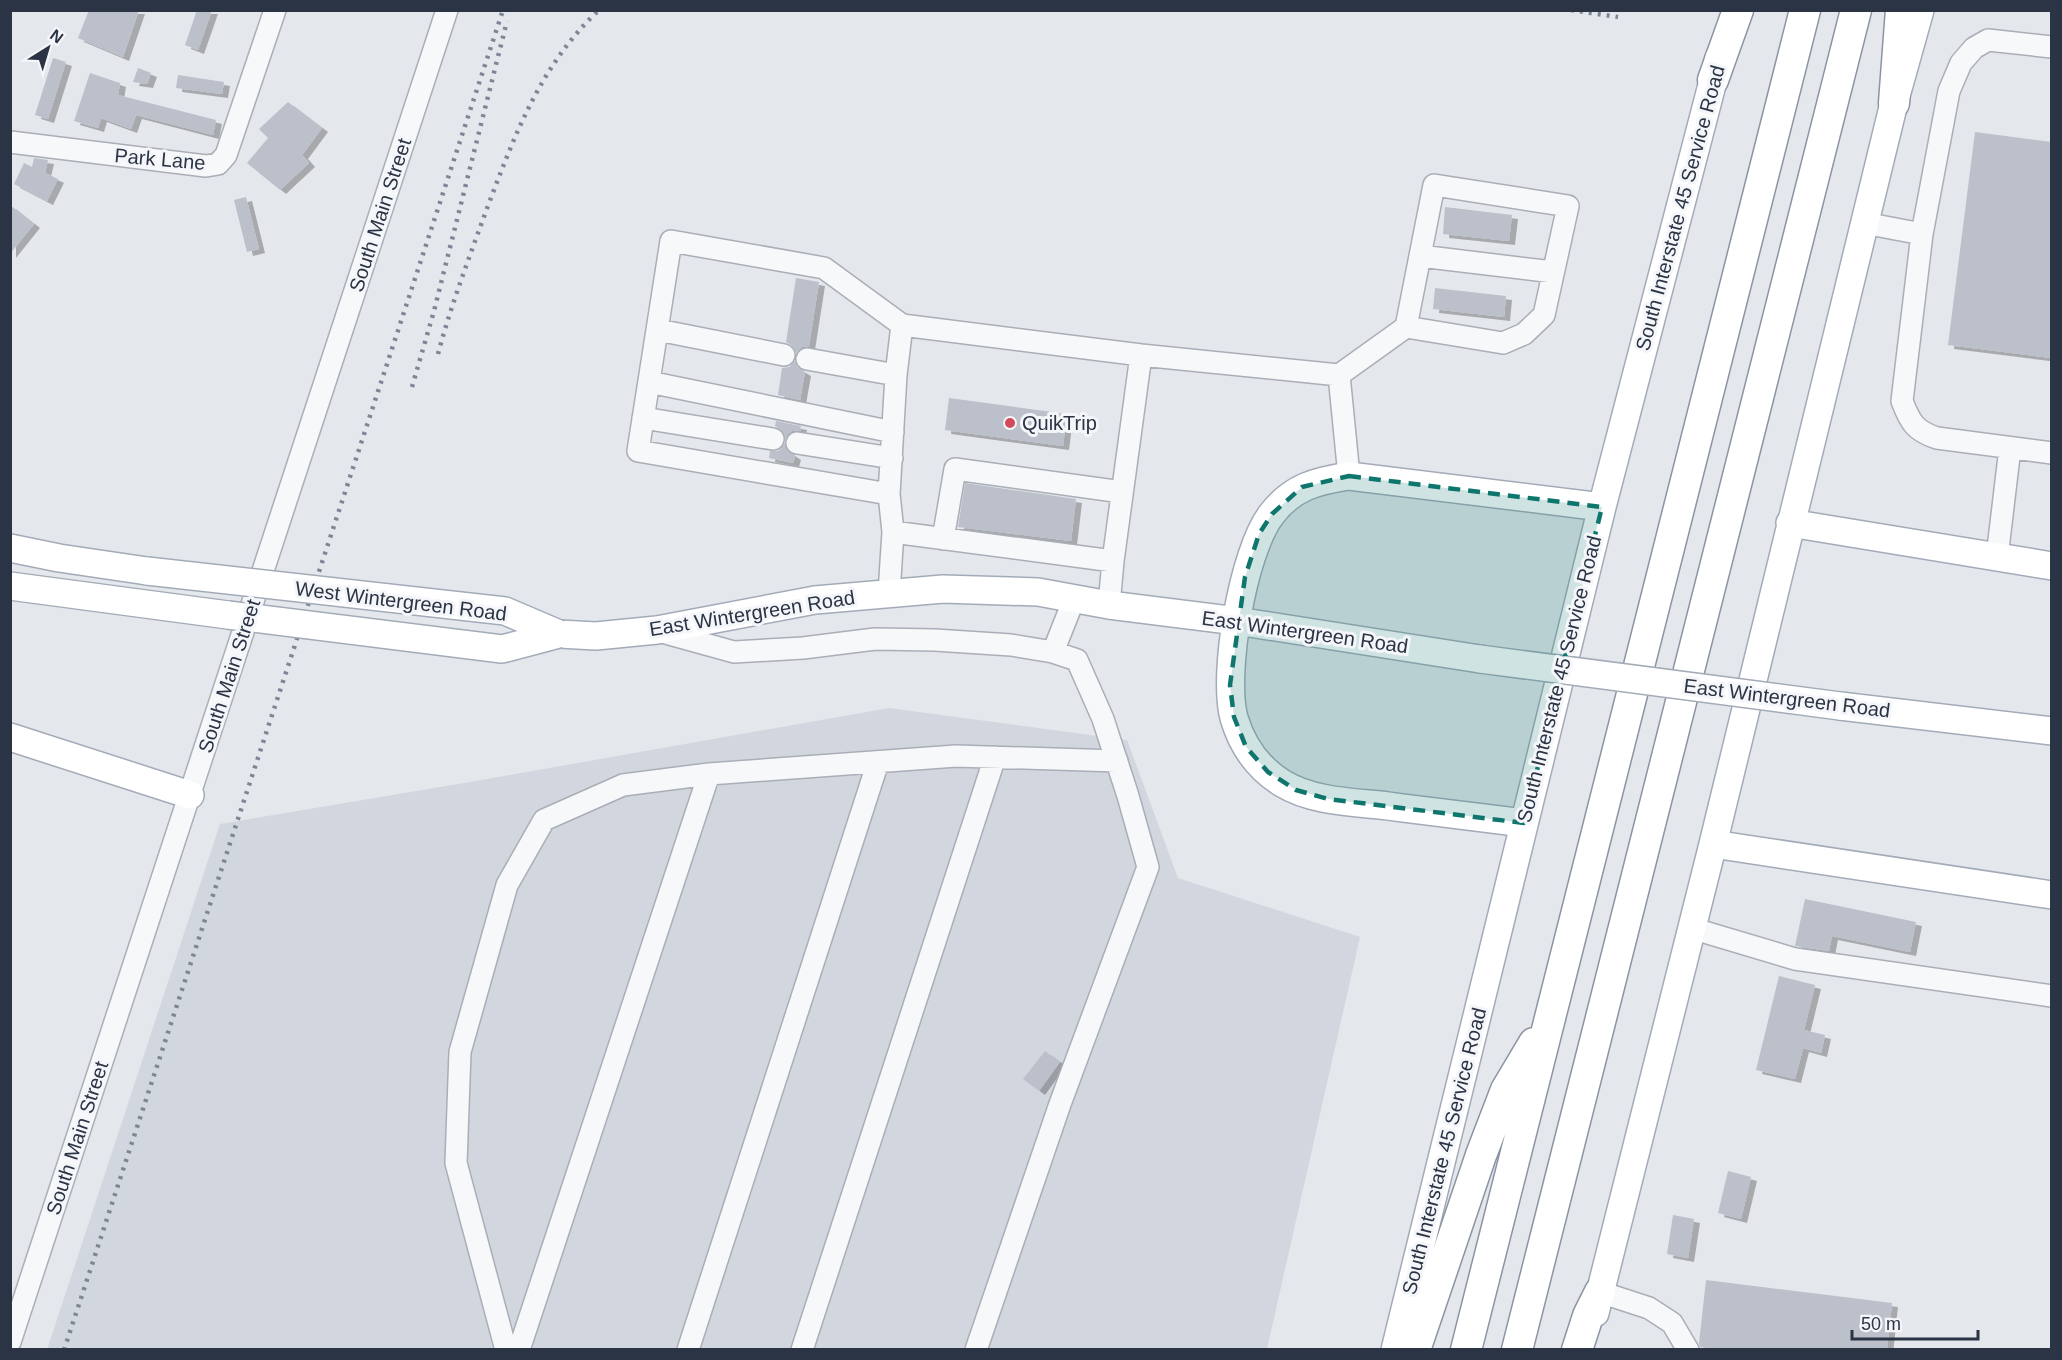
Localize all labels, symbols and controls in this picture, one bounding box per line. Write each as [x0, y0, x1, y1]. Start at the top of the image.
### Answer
north arrow [18, 18, 78, 78]
text: N [47, 26, 66, 47]
street label: South Interstate 45 Service Road [1631, 63, 1729, 353]
street label: South Main Street [345, 135, 415, 295]
street label: Park Lane [114, 144, 206, 174]
place label: QuikTrip [1022, 412, 1097, 434]
marker: QuikTrip [1003, 416, 1017, 430]
street label: South Interstate 45 Service Road [1513, 533, 1605, 825]
street label: West Wintergreen Road [294, 577, 508, 625]
street label: East Wintergreen Road [648, 586, 856, 640]
street label: South Main Street [194, 596, 264, 756]
street label: East Wintergreen Road [1201, 607, 1409, 657]
street label: East Wintergreen Road [1682, 674, 1892, 722]
street label: South Interstate 45 Service Road [1398, 1005, 1490, 1297]
street label: South Main Street [42, 1058, 112, 1218]
scale bar [1852, 1303, 1978, 1341]
text: 50 m [1861, 1314, 1901, 1334]

